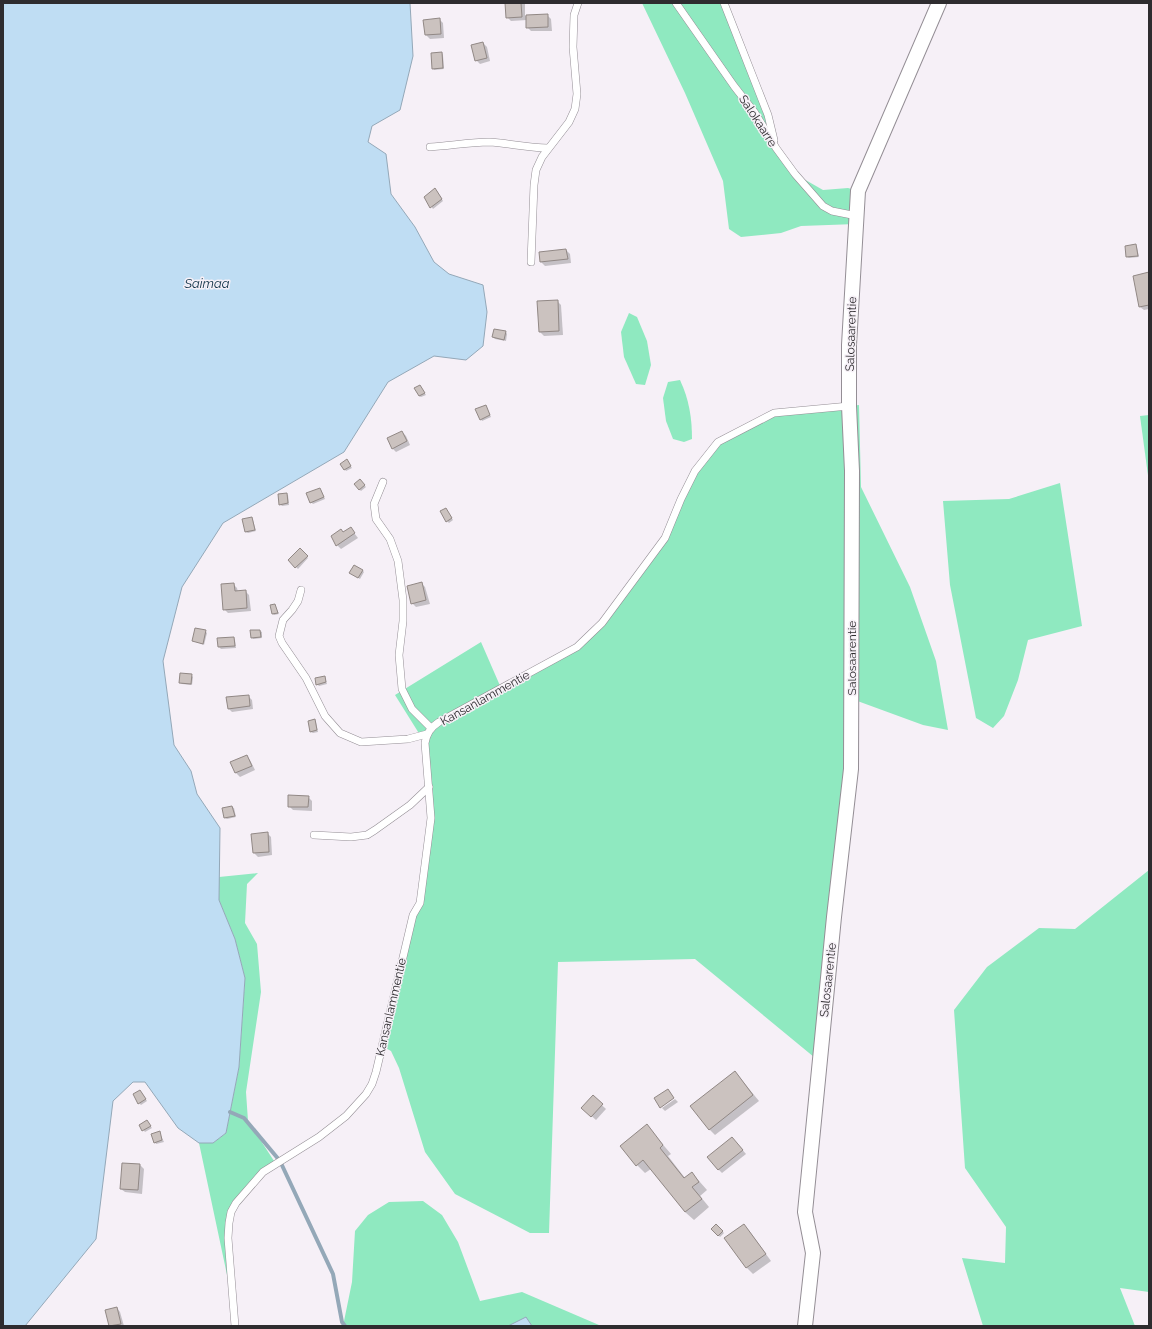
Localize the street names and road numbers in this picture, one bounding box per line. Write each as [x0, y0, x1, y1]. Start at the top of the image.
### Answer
street label: Salokaarre [736, 92, 780, 150]
street label: Salosaarentie [843, 296, 859, 372]
street label: Salosaarentie [845, 621, 859, 695]
street label: Kansanlammentie [438, 668, 532, 728]
street label: Salosaarentie [817, 942, 839, 1018]
street label: Kansanlammentie [373, 957, 409, 1057]

